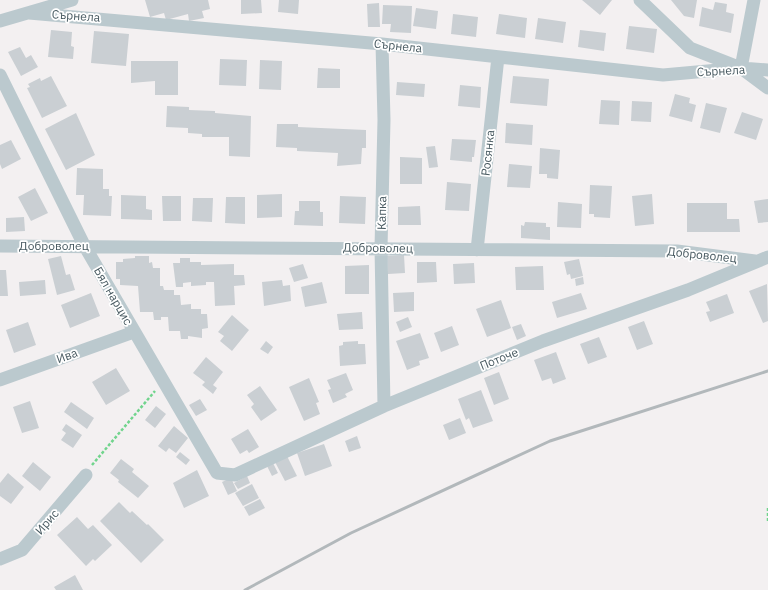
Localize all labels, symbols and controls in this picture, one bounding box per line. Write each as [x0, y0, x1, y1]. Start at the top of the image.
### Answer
street label: Сърнела [51, 6, 101, 25]
street label: Сърнела [373, 36, 423, 56]
street label: Сърнела [696, 62, 746, 79]
street label: Росянка [478, 129, 497, 177]
street label: Капка [374, 195, 389, 230]
street label: Доброволец [19, 238, 89, 253]
street label: Доброволец [343, 239, 413, 256]
street label: Доброволец [667, 243, 738, 266]
street label: Бял нарцис [91, 264, 136, 327]
street label: Поточе [477, 344, 521, 373]
street label: Ива [54, 345, 80, 366]
street label: Ирис [32, 506, 62, 537]

